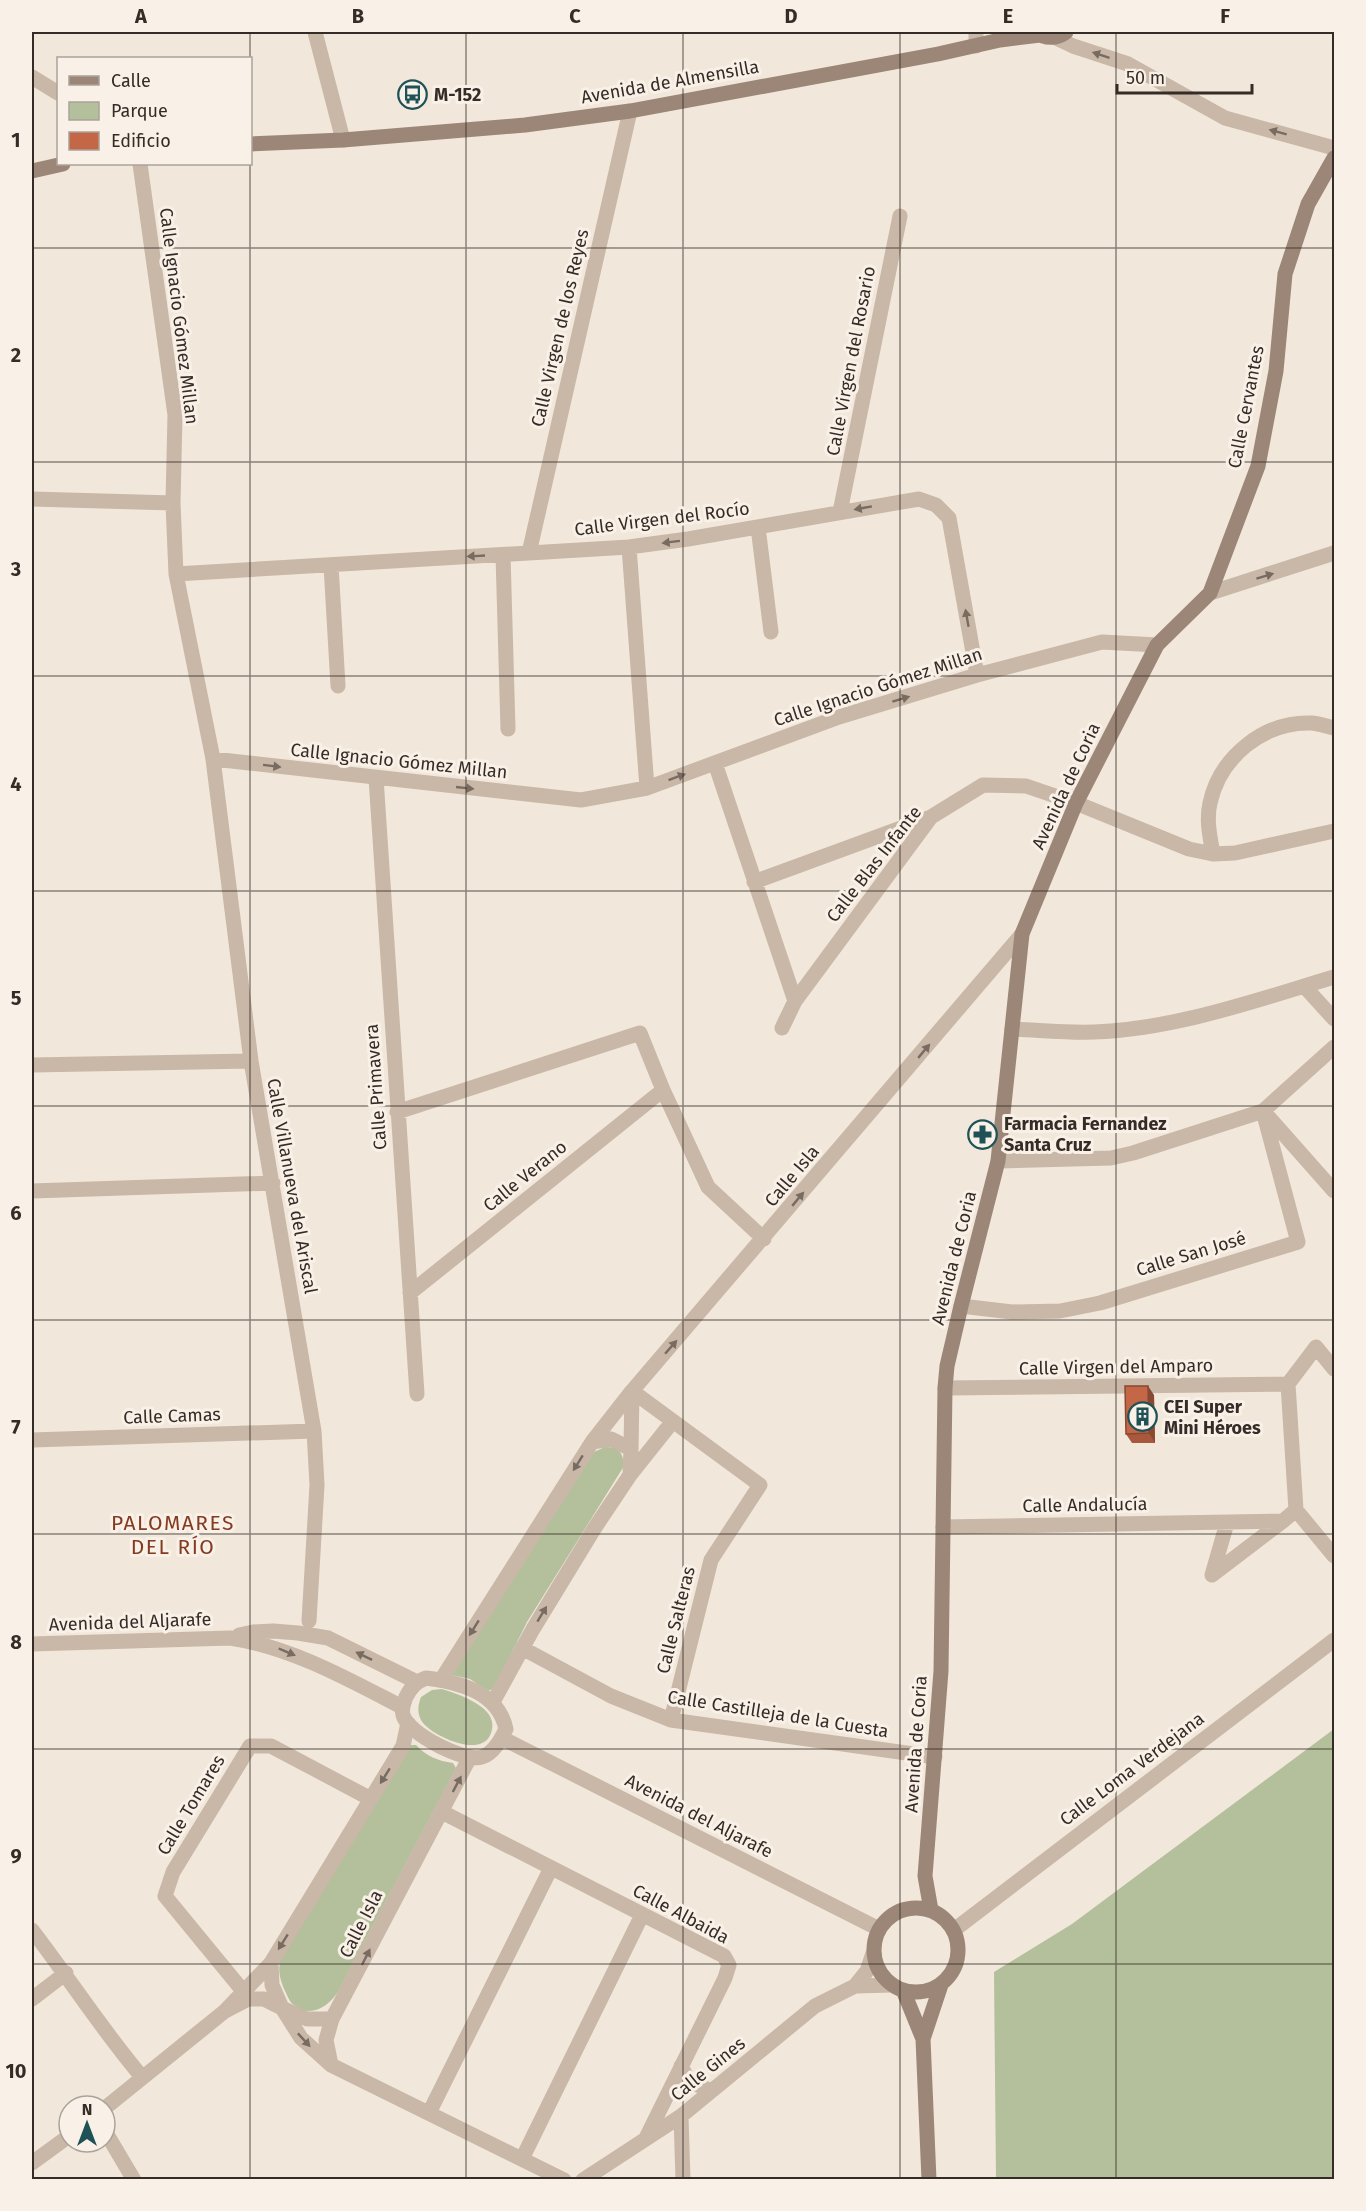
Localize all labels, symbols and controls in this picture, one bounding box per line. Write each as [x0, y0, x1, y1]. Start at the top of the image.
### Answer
text: A [134, 4, 148, 28]
text: B [352, 4, 364, 28]
text: C [569, 4, 581, 28]
text: D [784, 4, 798, 28]
text: E [1003, 4, 1013, 28]
text: F [1220, 4, 1230, 28]
one-way arrow [1092, 49, 1110, 59]
street label: Avenida de Almensilla [579, 56, 761, 108]
legend [57, 57, 252, 165]
scale bar [1117, 57, 1252, 95]
text: 50 m [1126, 67, 1165, 89]
text: Calle [111, 70, 151, 92]
bus stop icon: M-152 [397, 79, 429, 111]
place label: M-152 [434, 84, 481, 106]
text: Parque [111, 100, 168, 122]
one-way arrow [1269, 127, 1287, 137]
text: 1 [11, 128, 21, 152]
text: Edificio [111, 130, 171, 152]
street label: Calle Ignacio Gómez Millan [155, 206, 203, 426]
street label: Calle Virgen de los Reyes [527, 227, 593, 429]
street label: Calle Virgen del Rosario [822, 264, 880, 458]
text: 2 [11, 343, 21, 367]
street label: Calle Cervantes [1223, 344, 1269, 470]
street label: Calle Virgen del Rocío [573, 497, 751, 541]
one-way arrow [853, 504, 872, 513]
one-way arrow [661, 537, 680, 546]
one-way arrow [467, 552, 486, 561]
text: 3 [10, 557, 21, 581]
one-way arrow [1257, 571, 1275, 580]
one-way arrow [962, 608, 971, 627]
street label: Calle Ignacio Gómez Millan [771, 643, 985, 731]
one-way arrow [892, 694, 910, 703]
street label: Avenida de Coria [1027, 719, 1105, 853]
street label: Calle Ignacio Gómez Millan [289, 739, 509, 783]
one-way arrow [262, 761, 281, 771]
one-way arrow [669, 771, 687, 781]
text: 4 [10, 772, 22, 796]
one-way arrow [456, 783, 475, 793]
street label: Calle Blas Infante [822, 802, 926, 926]
text: 5 [11, 986, 22, 1010]
street label: Calle Primavera [361, 1023, 391, 1151]
one-way arrow [917, 1044, 930, 1059]
street label: Calle Villanueva del Ariscal [262, 1077, 322, 1295]
place label: Farmacia Fernandez Santa Cruz [1004, 1113, 1166, 1156]
pharmacy icon: Farmacia Fernandez Santa Cruz [967, 1118, 999, 1150]
street label: Calle Verano [479, 1136, 571, 1216]
street label: Calle Isla [760, 1141, 824, 1211]
street label: Avenida de Coria [927, 1189, 981, 1327]
one-way arrow [791, 1192, 804, 1207]
text: 6 [10, 1201, 22, 1225]
street label: Calle San José [1133, 1227, 1249, 1281]
one-way arrow [664, 1339, 677, 1355]
street label: Calle Virgen del Amparo [1019, 1354, 1213, 1380]
place label: CEI Super Mini Héroes [1164, 1396, 1261, 1439]
building icon: CEI Super Mini Héroes [1127, 1401, 1159, 1433]
street label: Calle Camas [123, 1403, 221, 1429]
text: 7 [11, 1415, 21, 1439]
one-way arrow [573, 1455, 584, 1471]
street label: Calle Andalucía [1022, 1493, 1148, 1517]
district label: PALOMARES DEL RÍO [111, 1510, 235, 1560]
street label: Calle Salteras [652, 1564, 700, 1676]
one-way arrow [536, 1606, 547, 1622]
street label: Avenida del Aljarafe [48, 1608, 212, 1636]
one-way arrow [468, 1620, 479, 1636]
text: 8 [10, 1630, 22, 1654]
one-way arrow [278, 1648, 296, 1657]
one-way arrow [356, 1651, 373, 1661]
street label: Avenida de Coria [900, 1675, 932, 1813]
street label: Calle Castilleja de la Cuesta [666, 1686, 890, 1742]
street label: Calle Loma Verdejana [1055, 1708, 1209, 1830]
street label: Calle Tomares [152, 1751, 230, 1859]
one-way arrow [380, 1768, 391, 1784]
street label: Avenida del Aljarafe [622, 1769, 776, 1863]
one-way arrow [452, 1775, 462, 1792]
text: 9 [10, 1844, 22, 1868]
street label: Calle Albaida [629, 1879, 733, 1949]
street label: Calle Isla [335, 1886, 387, 1962]
one-way arrow [277, 1934, 288, 1950]
one-way arrow [361, 1948, 371, 1965]
one-way arrow [297, 2032, 311, 2047]
street label: Calle Gines [666, 2032, 750, 2106]
text: 10 [6, 2059, 26, 2083]
north arrow [57, 2094, 117, 2154]
text: N [82, 2100, 92, 2119]

